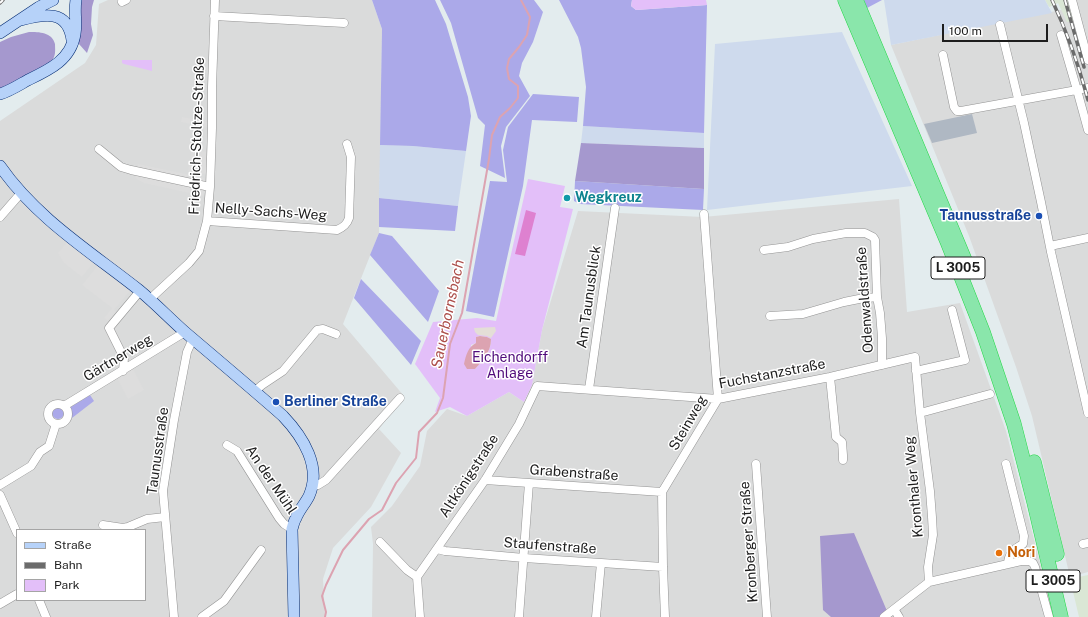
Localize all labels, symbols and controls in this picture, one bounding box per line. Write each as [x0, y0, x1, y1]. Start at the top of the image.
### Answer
scale bar [944, 16, 1050, 42]
text: 100 m [949, 24, 982, 38]
street label: Friedrich-Stoltze-Straße [186, 57, 208, 215]
place label: Wegkreuz [575, 190, 642, 206]
marker: Wegkreuz [562, 193, 572, 203]
street label: Nelly-Sachs-Weg [214, 200, 328, 224]
place label: Taunusstraße [939, 208, 1031, 224]
marker: Taunusstraße [1034, 211, 1044, 221]
street label: Am Taunusblick [573, 245, 605, 349]
street label: Odenwaldstraße [853, 246, 877, 354]
road number: L 3005 [931, 257, 985, 279]
water label: Sauerbornsbach [428, 258, 468, 370]
street label: Gärtnerweg [80, 331, 156, 385]
park label: Eichendorff Anlage [472, 350, 548, 382]
street label: Fuchstanzstraße [717, 355, 827, 393]
street label: Steinweg [665, 392, 711, 454]
place label: Berliner Straße [284, 394, 387, 410]
marker: Berliner Straße [271, 397, 281, 407]
street label: Taunusstraße [144, 406, 172, 496]
street label: Altkönigstraße [436, 431, 502, 521]
street label: Kronthaler Weg [901, 436, 927, 538]
street label: An der Mühl [242, 442, 300, 518]
street label: Grabenstraße [529, 462, 619, 484]
street label: Kronberger Straße [736, 481, 762, 603]
legend [16, 529, 146, 601]
street label: Staufenstraße [503, 534, 597, 558]
text: Straße [54, 538, 91, 552]
place label: Nori [1007, 545, 1035, 561]
marker: Nori [994, 548, 1004, 558]
text: Bahn [54, 558, 83, 572]
road number: L 3005 [1026, 570, 1080, 592]
text: Park [54, 578, 80, 592]

